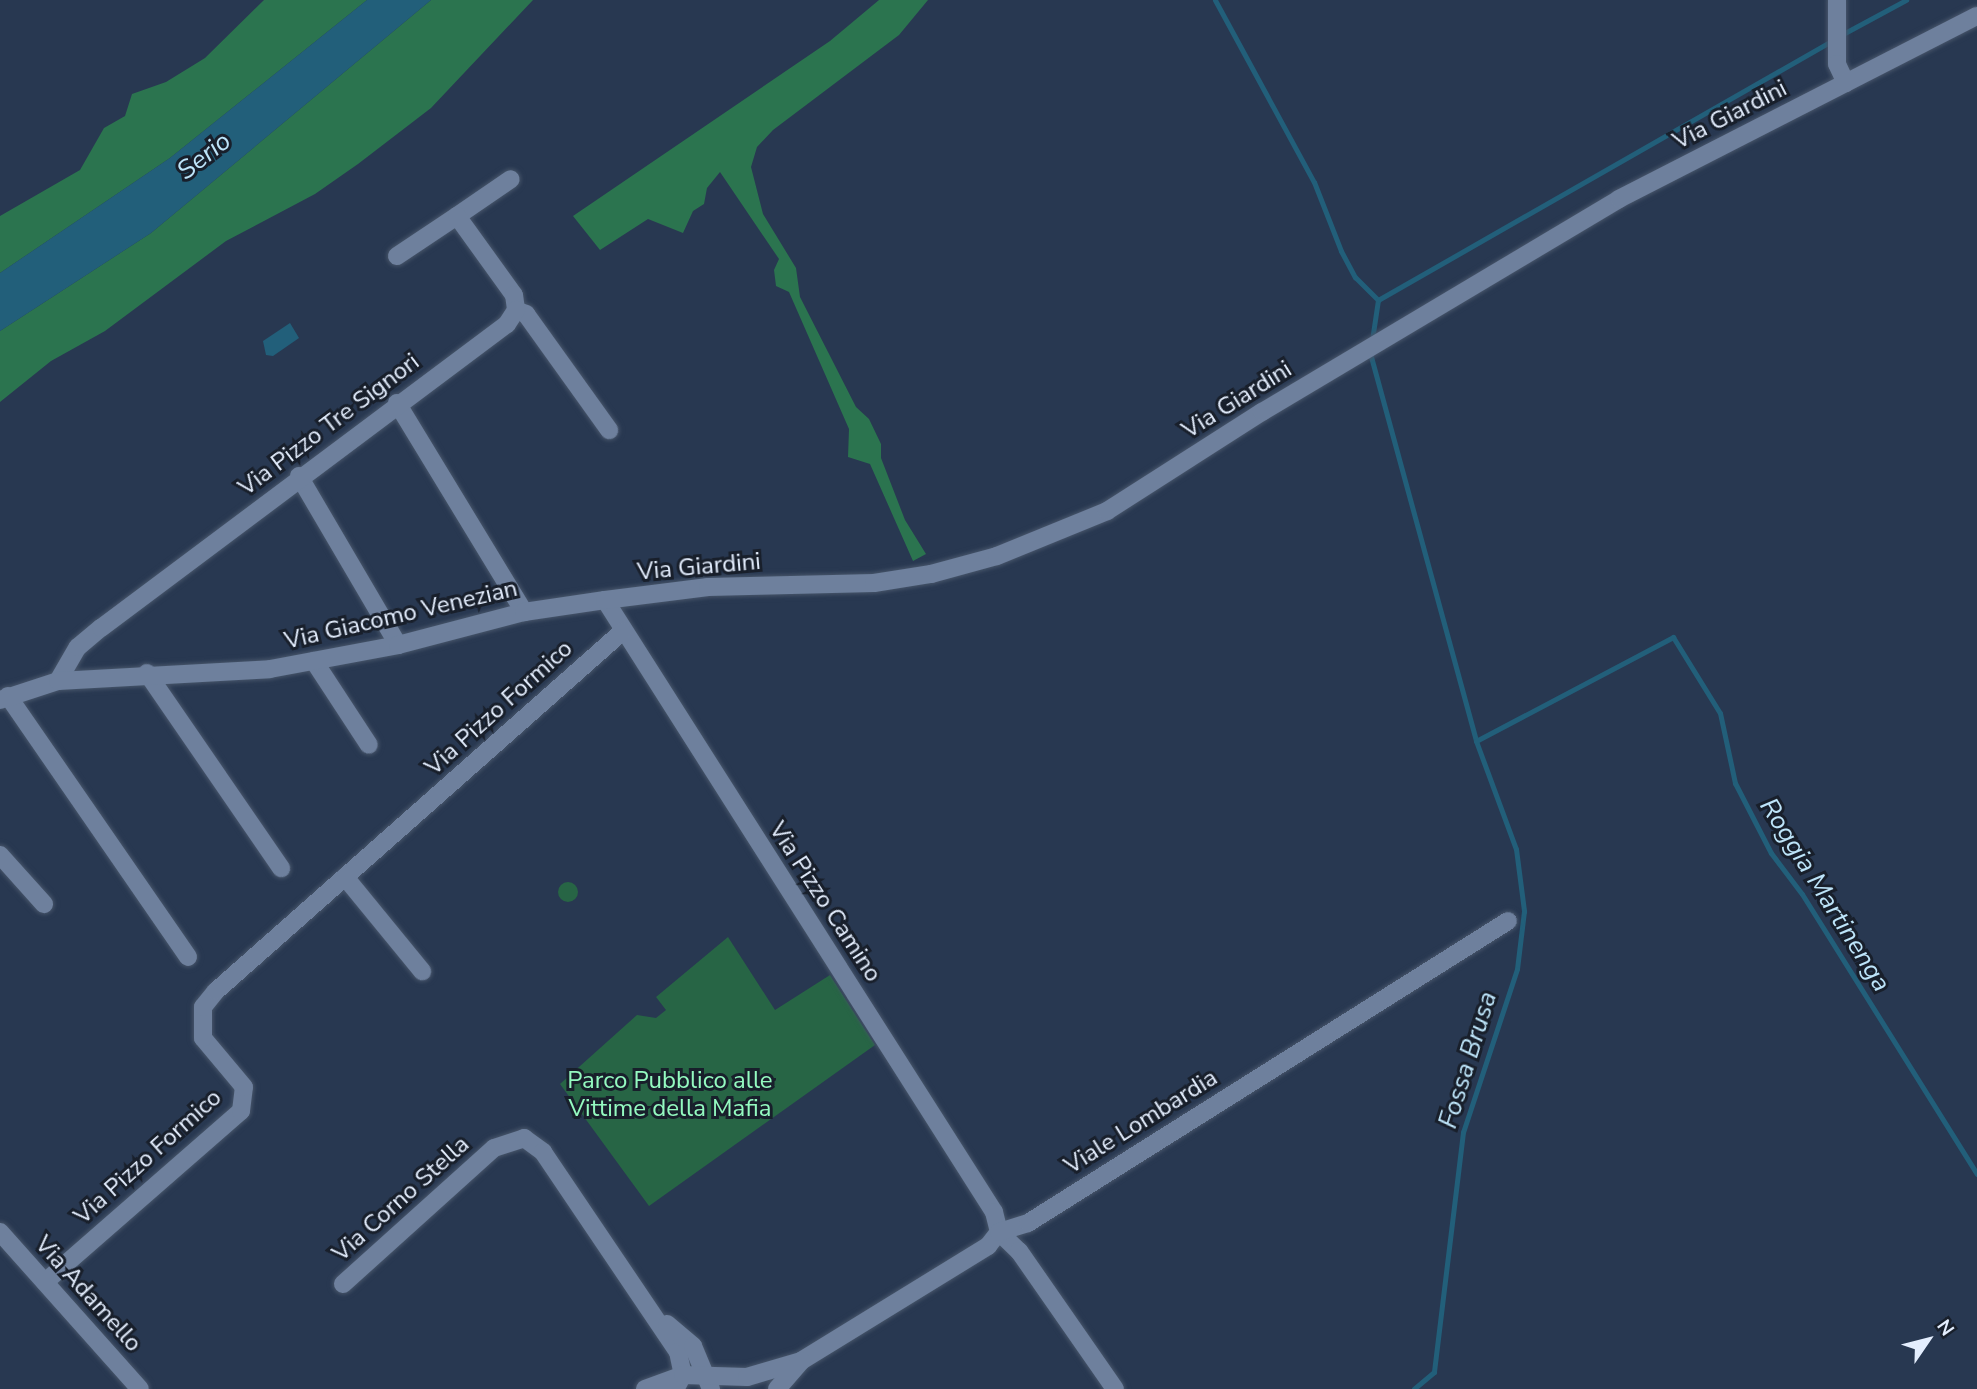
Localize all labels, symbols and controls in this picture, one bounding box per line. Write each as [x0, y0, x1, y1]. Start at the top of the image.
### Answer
street label: Via Giardini [1668, 74, 1792, 156]
water label: Serio [171, 125, 237, 187]
street label: Via Pizzo Tre Signori [233, 348, 425, 502]
street label: Via Giardini [1177, 355, 1297, 445]
street label: Via Giardini [636, 547, 762, 587]
street label: Via Giacomo Venezian [282, 574, 520, 656]
street label: Via Pizzo Formico [419, 634, 579, 782]
water label: Roggia Martinenga [1753, 793, 1897, 997]
street label: Via Pizzo Camino [763, 817, 887, 987]
water label: Fossa Brusa [1432, 988, 1504, 1132]
street label: Viale Lombardia [1059, 1063, 1223, 1181]
park label: Parco Pubblico alle Vittime della Mafia [567, 1067, 773, 1123]
street label: Via Pizzo Formico [68, 1083, 228, 1231]
street label: Via Corno Stella [327, 1130, 475, 1268]
street label: Via Adamello [29, 1230, 147, 1358]
north arrow [1893, 1305, 1963, 1375]
text: N [1930, 1315, 1960, 1341]

